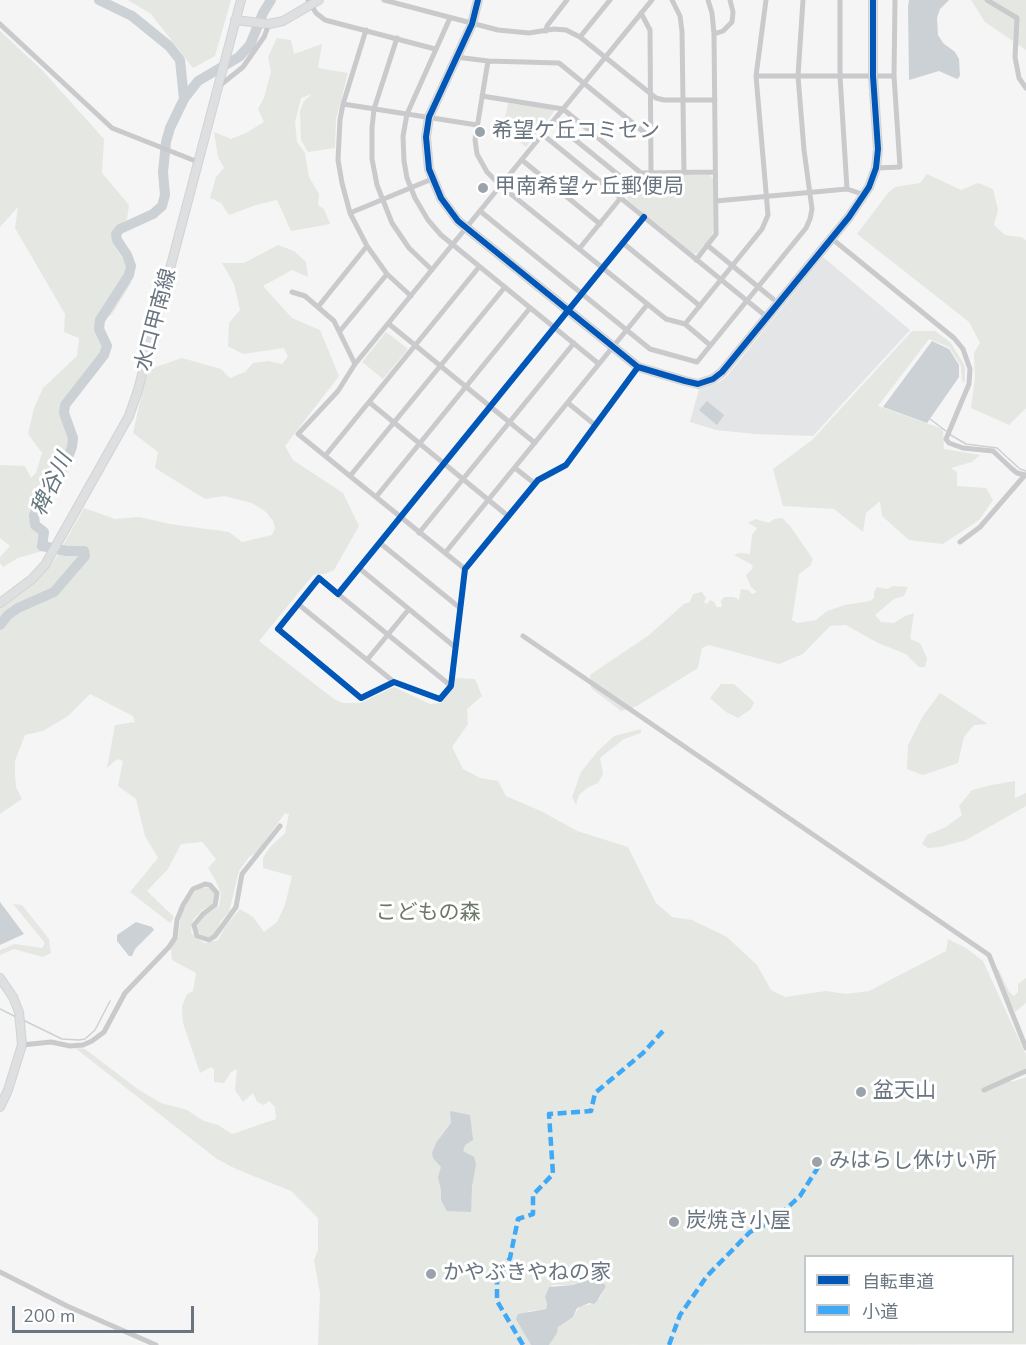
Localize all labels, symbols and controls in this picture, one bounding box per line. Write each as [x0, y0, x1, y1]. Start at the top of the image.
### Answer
place label: 希望ケ丘コミセン [492, 119, 660, 145]
marker: 希望ケ丘コミセン [473, 125, 487, 139]
place label: 甲南希望ヶ丘郵便局 [495, 175, 684, 201]
marker: 甲南希望ヶ丘郵便局 [476, 181, 490, 195]
street label: 水口甲南線 [131, 266, 183, 374]
water label: 稗谷川 [27, 450, 79, 520]
park label: こどもの森 [376, 901, 480, 927]
place label: 盆天山 [873, 1079, 936, 1105]
marker: 盆天山 [854, 1085, 868, 1099]
place label: みはらし休けい所 [829, 1149, 997, 1175]
marker: みはらし休けい所 [810, 1155, 824, 1169]
place label: 炭焼き小屋 [686, 1209, 791, 1235]
marker: 炭焼き小屋 [667, 1215, 681, 1229]
legend [804, 1255, 1014, 1333]
place label: かやぶきやねの家 [443, 1261, 611, 1287]
marker: かやぶきやねの家 [424, 1267, 438, 1281]
text: 自転車道 [862, 1270, 934, 1294]
scale bar [15, 1294, 196, 1332]
text: 小道 [862, 1300, 898, 1324]
text: 200 m [23, 1304, 75, 1328]

